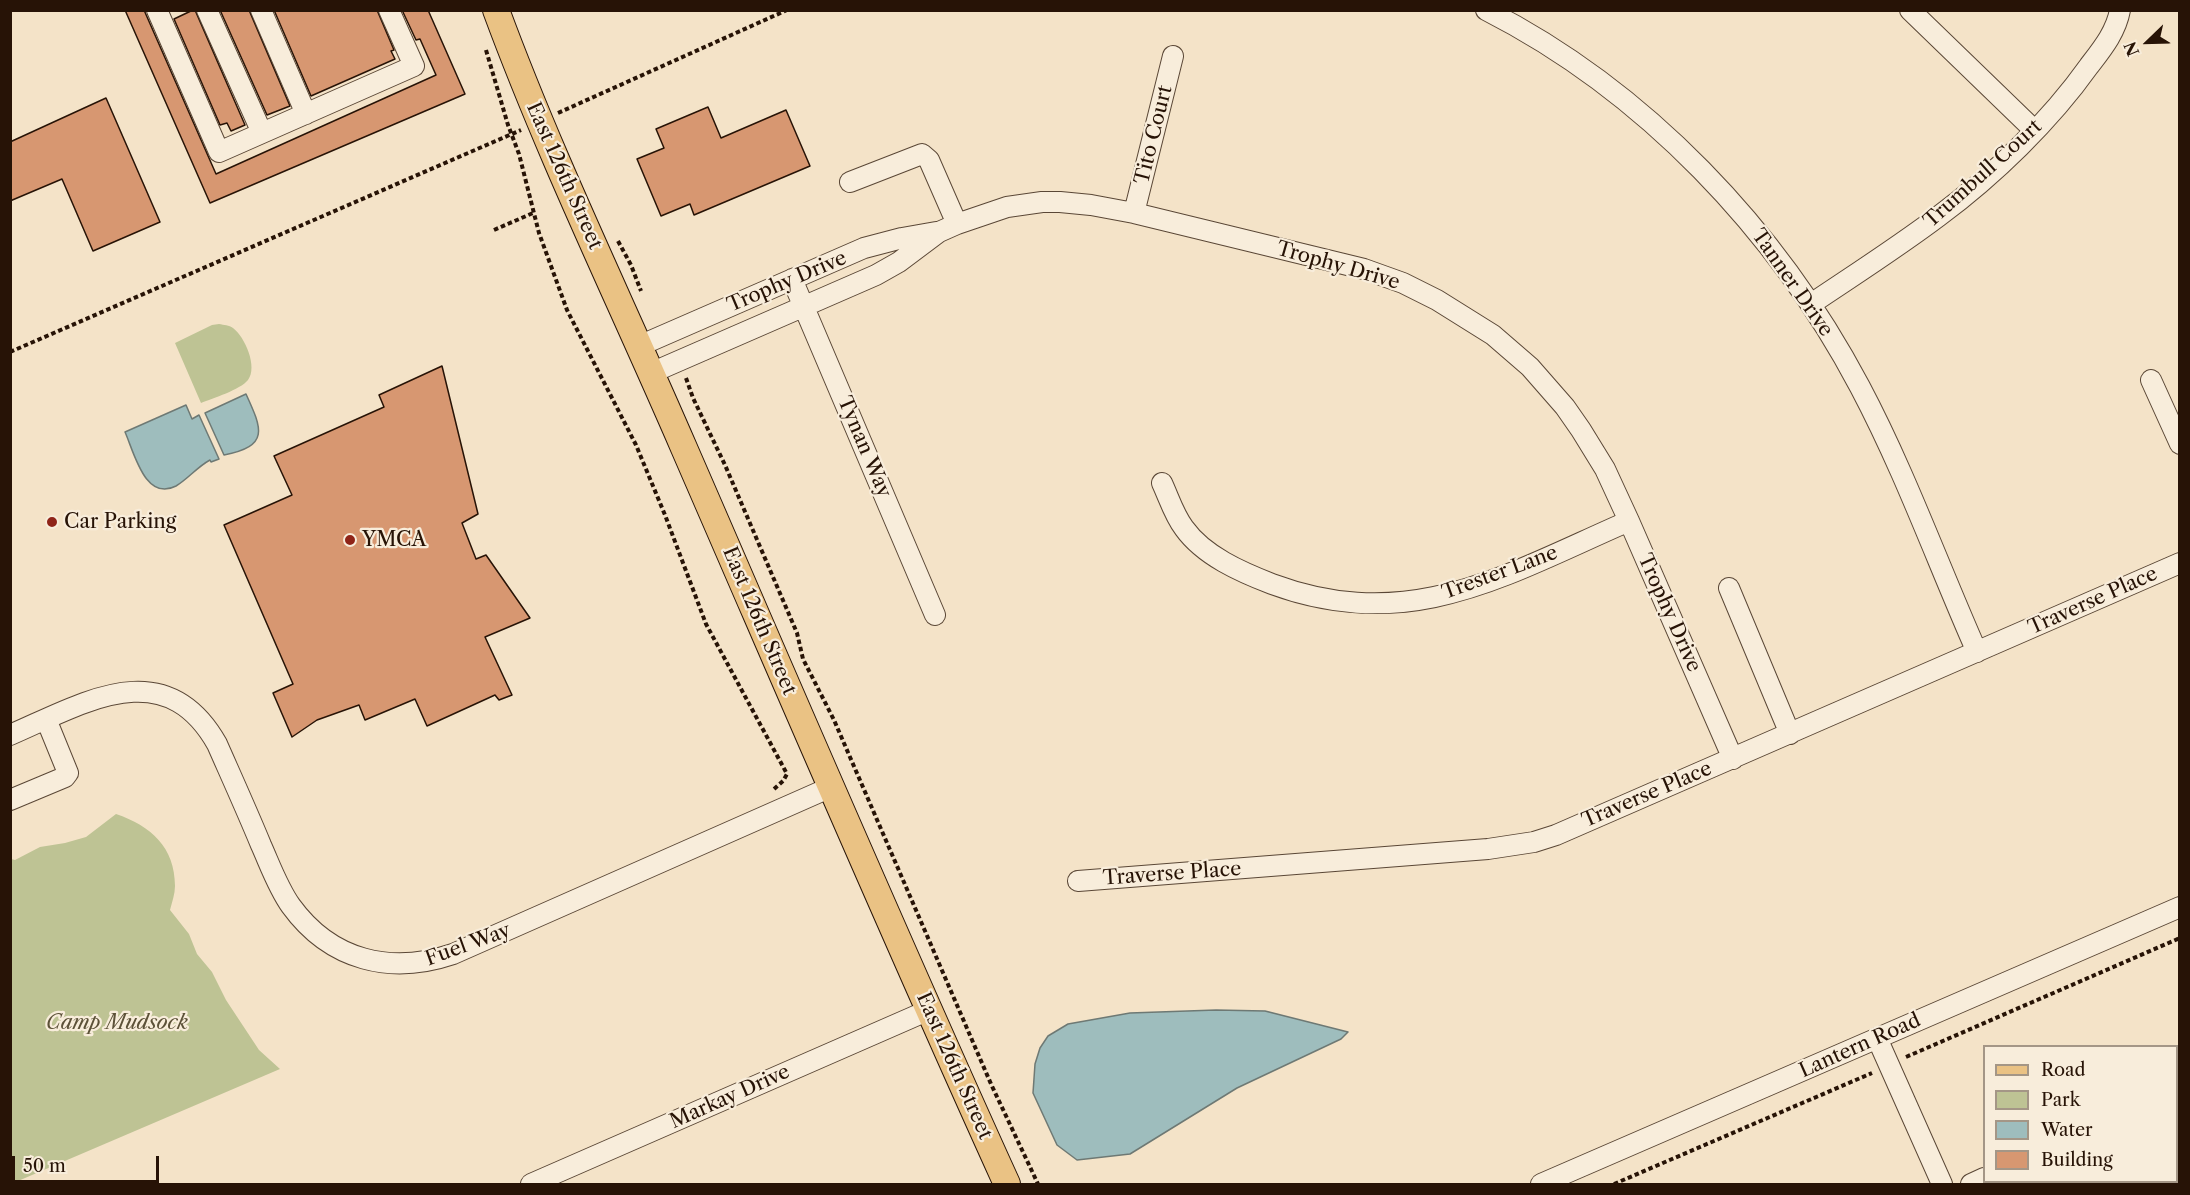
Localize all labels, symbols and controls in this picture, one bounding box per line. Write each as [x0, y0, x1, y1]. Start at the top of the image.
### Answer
north arrow [2118, 12, 2178, 72]
text: N [2120, 39, 2143, 59]
street label: Tito Court [1130, 83, 1178, 187]
street label: East 126th Street [521, 99, 607, 253]
street label: Trumbull Court [1919, 115, 2047, 233]
street label: Tanner Drive [1746, 225, 1838, 341]
street label: Trophy Drive [1274, 237, 1402, 295]
street label: Trophy Drive [724, 246, 850, 318]
street label: Tynan Way [832, 393, 896, 501]
place label: Car Parking [64, 510, 176, 534]
marker: Car Parking [45, 515, 59, 529]
place label: YMCA [362, 528, 426, 552]
marker: YMCA [343, 533, 357, 547]
street label: Trester Lane [1439, 541, 1561, 605]
street label: East 126th Street [717, 543, 801, 699]
street label: Trophy Drive [1632, 550, 1706, 676]
street label: Traverse Place [2025, 562, 2161, 640]
street label: Traverse Place [1579, 757, 1715, 833]
street label: Traverse Place [1102, 857, 1242, 891]
street label: Fuel Way [422, 918, 514, 972]
street label: East 126th Street [911, 989, 997, 1143]
street label: Lantern Road [1796, 1009, 1924, 1083]
park label: Camp Mudsock [46, 1011, 188, 1035]
legend [1983, 1045, 2178, 1183]
text: Road [2041, 1059, 2086, 1081]
street label: Markay Drive [666, 1060, 794, 1134]
text: Park [2041, 1089, 2080, 1111]
text: Water [2041, 1119, 2093, 1141]
scale bar [15, 1144, 162, 1182]
text: Building [2041, 1149, 2113, 1171]
text: 50 m [23, 1155, 66, 1177]

